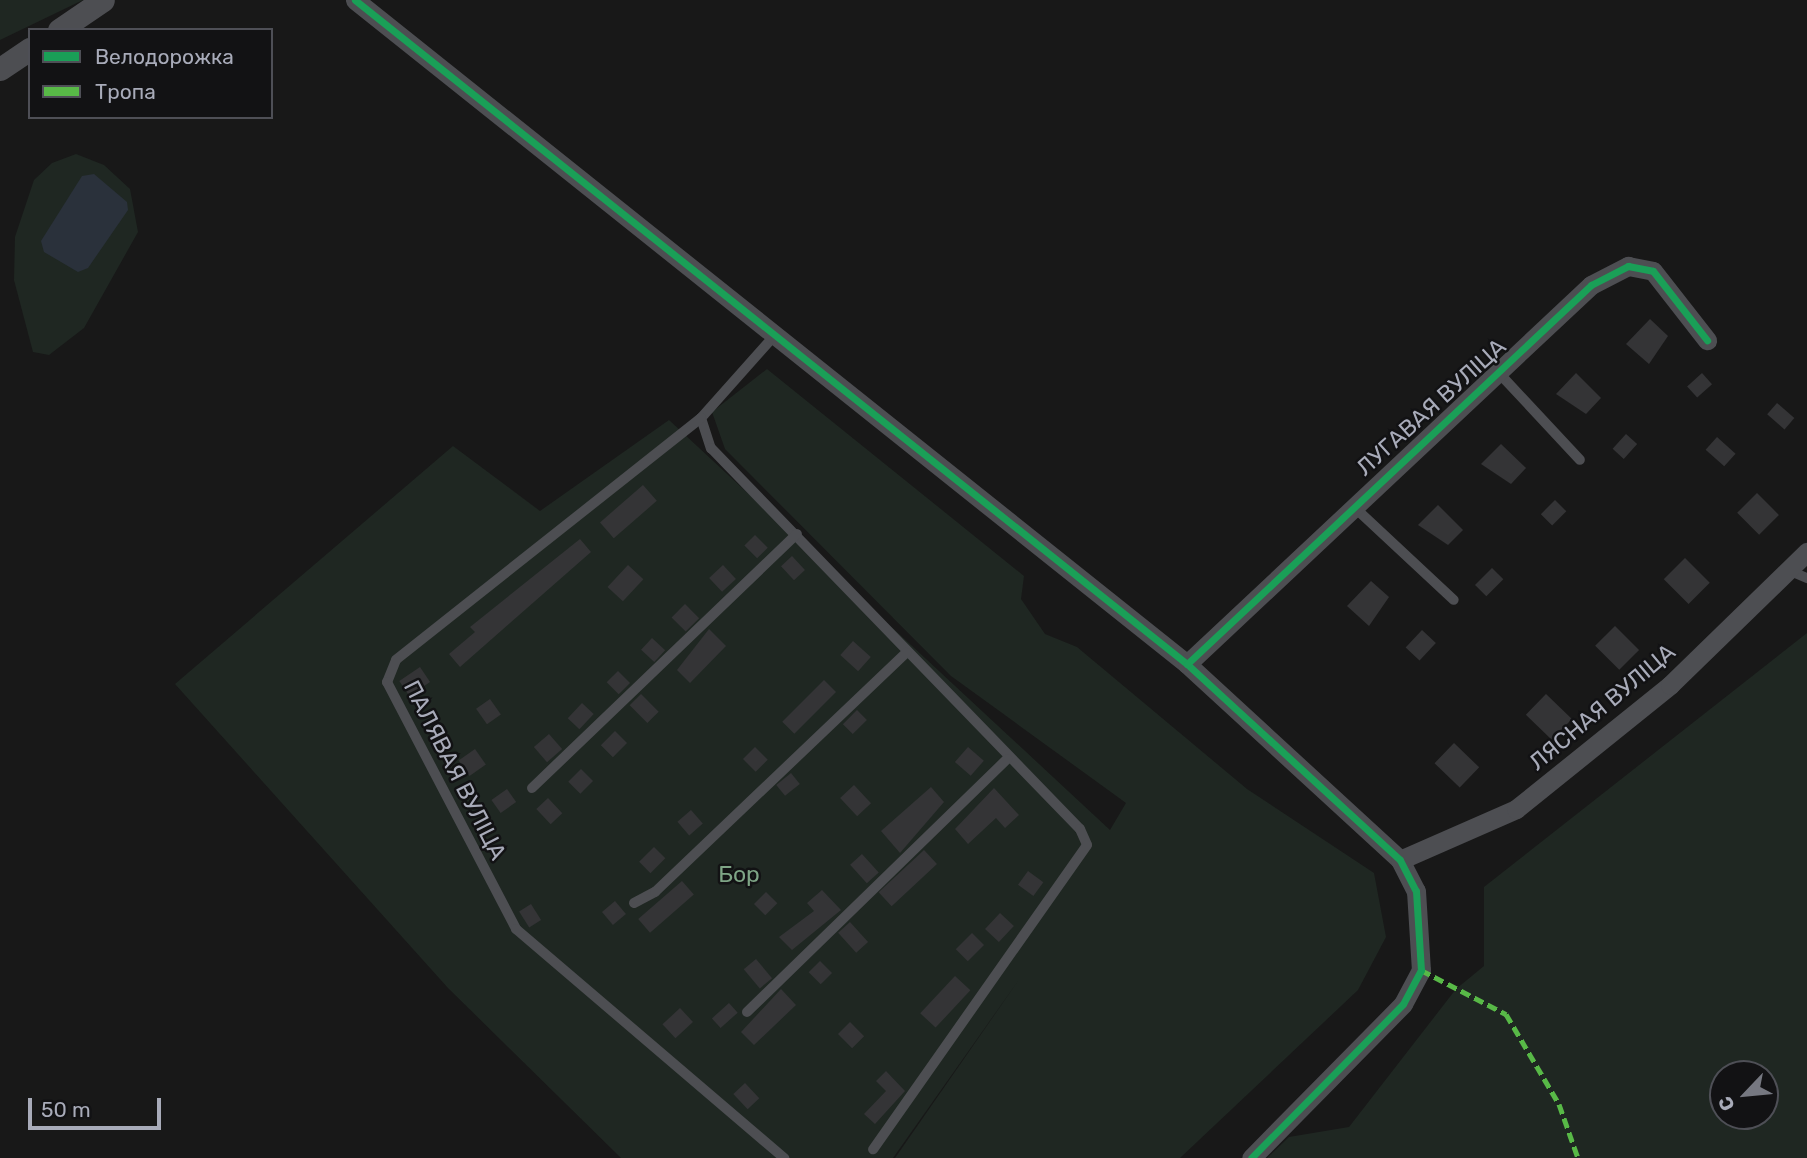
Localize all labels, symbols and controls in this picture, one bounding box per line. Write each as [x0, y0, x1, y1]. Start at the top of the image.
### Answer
legend [28, 28, 273, 119]
text: Велодорожка [95, 44, 234, 69]
text: Тропа [95, 79, 156, 104]
street label: ЛУГАВАЯ ВУЛІЦА [1351, 333, 1511, 481]
street label: ЛЯСНАЯ ВУЛІЦА [1523, 638, 1681, 776]
street label: ПАЛЯВАЯ ВУЛІЦА [398, 676, 512, 864]
park label: Бор [718, 860, 760, 888]
north arrow [1709, 1060, 1779, 1130]
scale bar [32, 1084, 164, 1128]
text: С [1713, 1093, 1740, 1115]
text: 50 m [41, 1097, 91, 1122]

